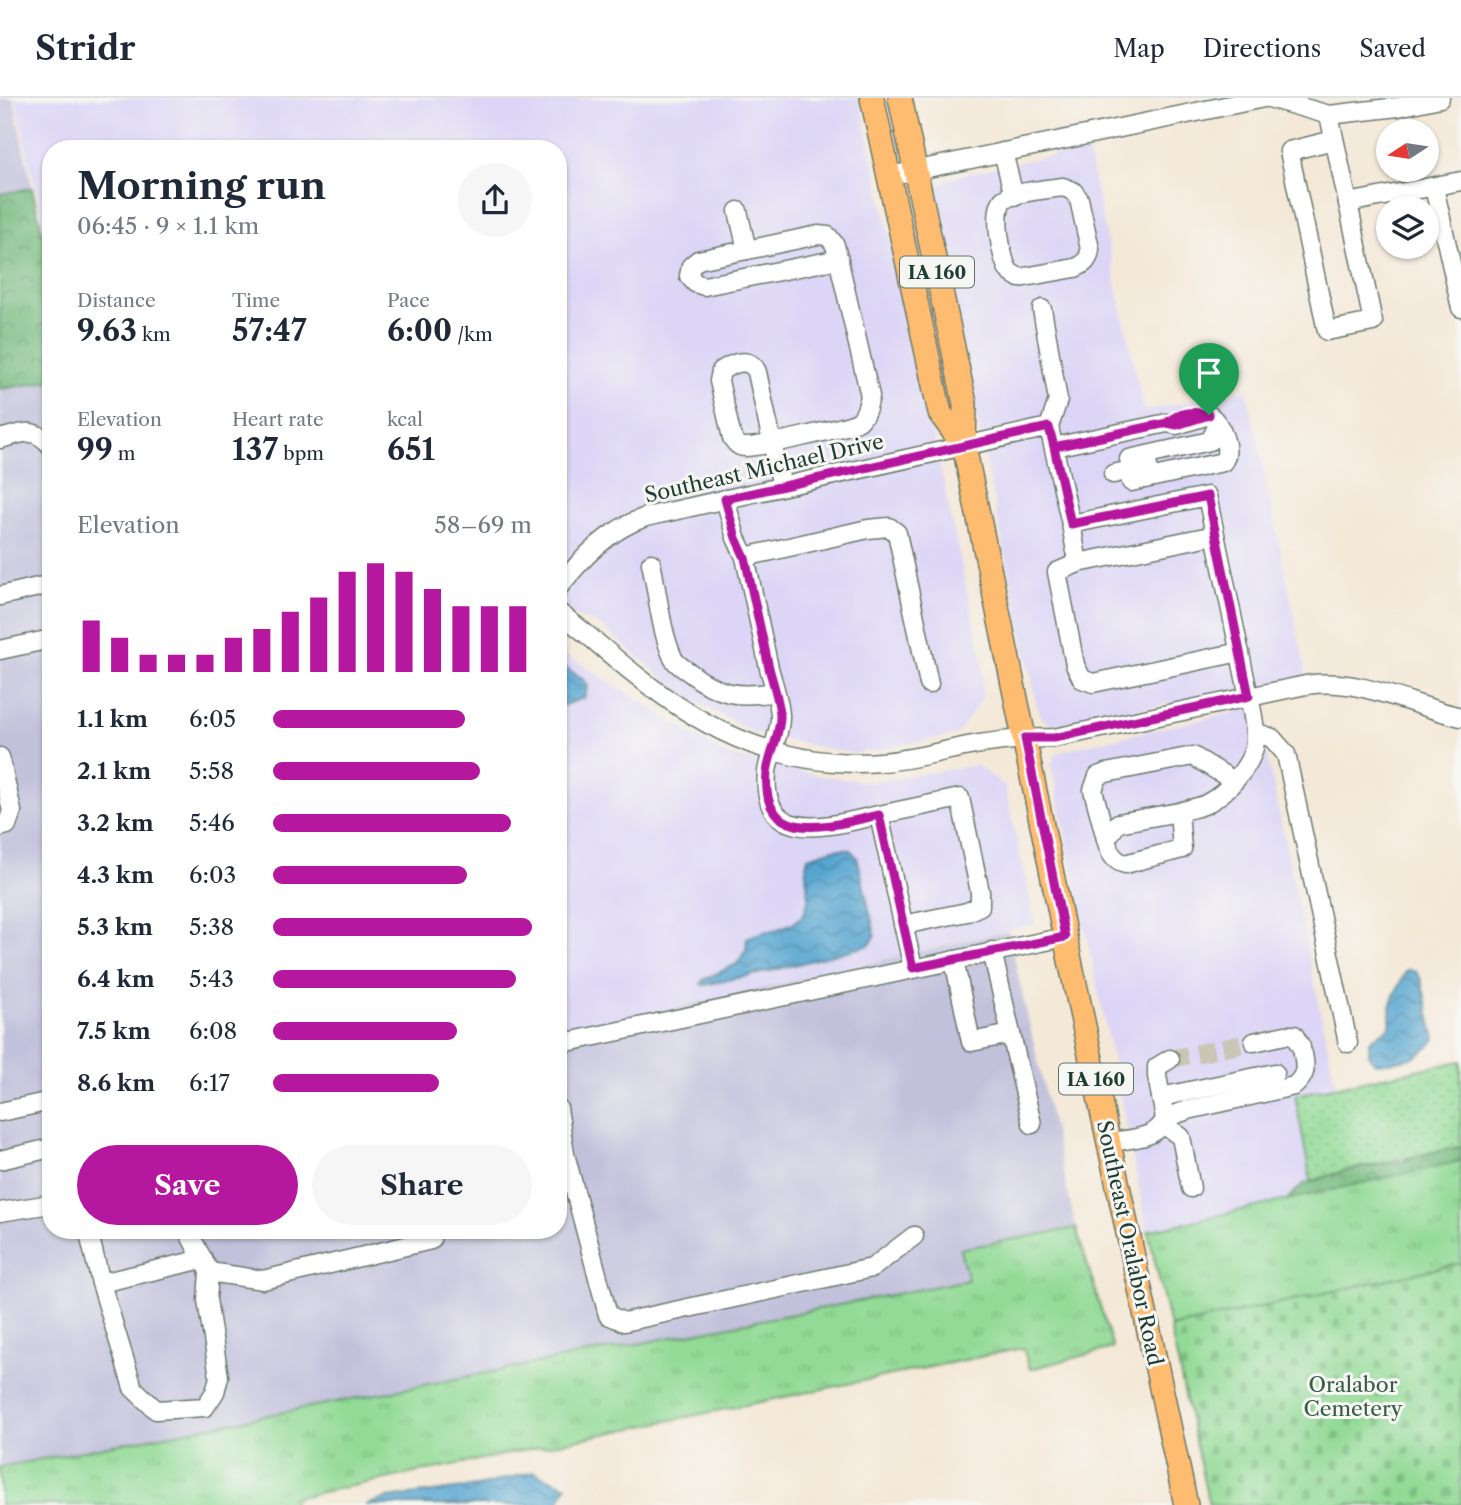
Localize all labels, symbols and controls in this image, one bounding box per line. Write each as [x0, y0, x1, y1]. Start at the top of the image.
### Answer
text: Stridr [35, 28, 135, 69]
text: Map [1113, 34, 1165, 63]
text: Directions [1203, 34, 1321, 63]
text: Saved [1359, 34, 1426, 63]
north arrow [1376, 119, 1438, 182]
map controls [1376, 119, 1439, 259]
text: Morning run [77, 162, 326, 209]
button: share [458, 163, 532, 237]
button: layers [1376, 196, 1439, 259]
text: 06:45 · 9 × 1.1 km [77, 212, 259, 240]
road number: IA 160 [900, 256, 974, 288]
text: Distance [77, 289, 156, 312]
text: Time [232, 289, 280, 312]
text: Pace [387, 289, 430, 312]
text: 9.63 [77, 312, 137, 349]
text: 57:47 [232, 312, 307, 349]
text: 6:00 [387, 312, 452, 349]
text: km [137, 323, 171, 346]
text: /km [452, 323, 493, 346]
pin [1179, 343, 1239, 415]
icon: arrive [1190, 354, 1228, 392]
text: Elevation [77, 408, 162, 431]
text: Heart rate [232, 408, 324, 431]
text: kcal [387, 408, 423, 431]
street label: Southeast Michael Drive [642, 428, 886, 508]
text: 99 [77, 431, 113, 468]
text: 137 [232, 431, 278, 468]
text: 651 [387, 431, 435, 468]
text: m [113, 442, 136, 465]
text: bpm [278, 442, 324, 465]
text: Elevation [77, 511, 180, 539]
text: 58–69 m [434, 511, 532, 539]
text: 1.1 km [77, 705, 148, 733]
text: 6:05 [189, 705, 236, 733]
text: 2.1 km [77, 757, 151, 785]
text: 5:58 [189, 757, 234, 785]
text: 3.2 km [77, 809, 154, 837]
text: 5:46 [189, 809, 235, 837]
text: 4.3 km [77, 861, 154, 889]
text: 6:03 [189, 861, 236, 889]
text: 5.3 km [77, 913, 153, 941]
text: 5:38 [189, 913, 234, 941]
text: 6.4 km [77, 965, 155, 993]
text: 5:43 [189, 965, 234, 993]
text: 7.5 km [77, 1017, 151, 1045]
text: 6:08 [189, 1017, 237, 1045]
road number: IA 160 [1059, 1063, 1133, 1094]
text: 8.6 km [77, 1069, 155, 1097]
text: 6:17 [189, 1069, 230, 1097]
street label: Southeast Oralabor Road [1092, 1118, 1168, 1368]
button: Save [77, 1145, 298, 1225]
button: Share [312, 1145, 532, 1225]
park label: Oralabor Cemetery [1304, 1372, 1403, 1421]

